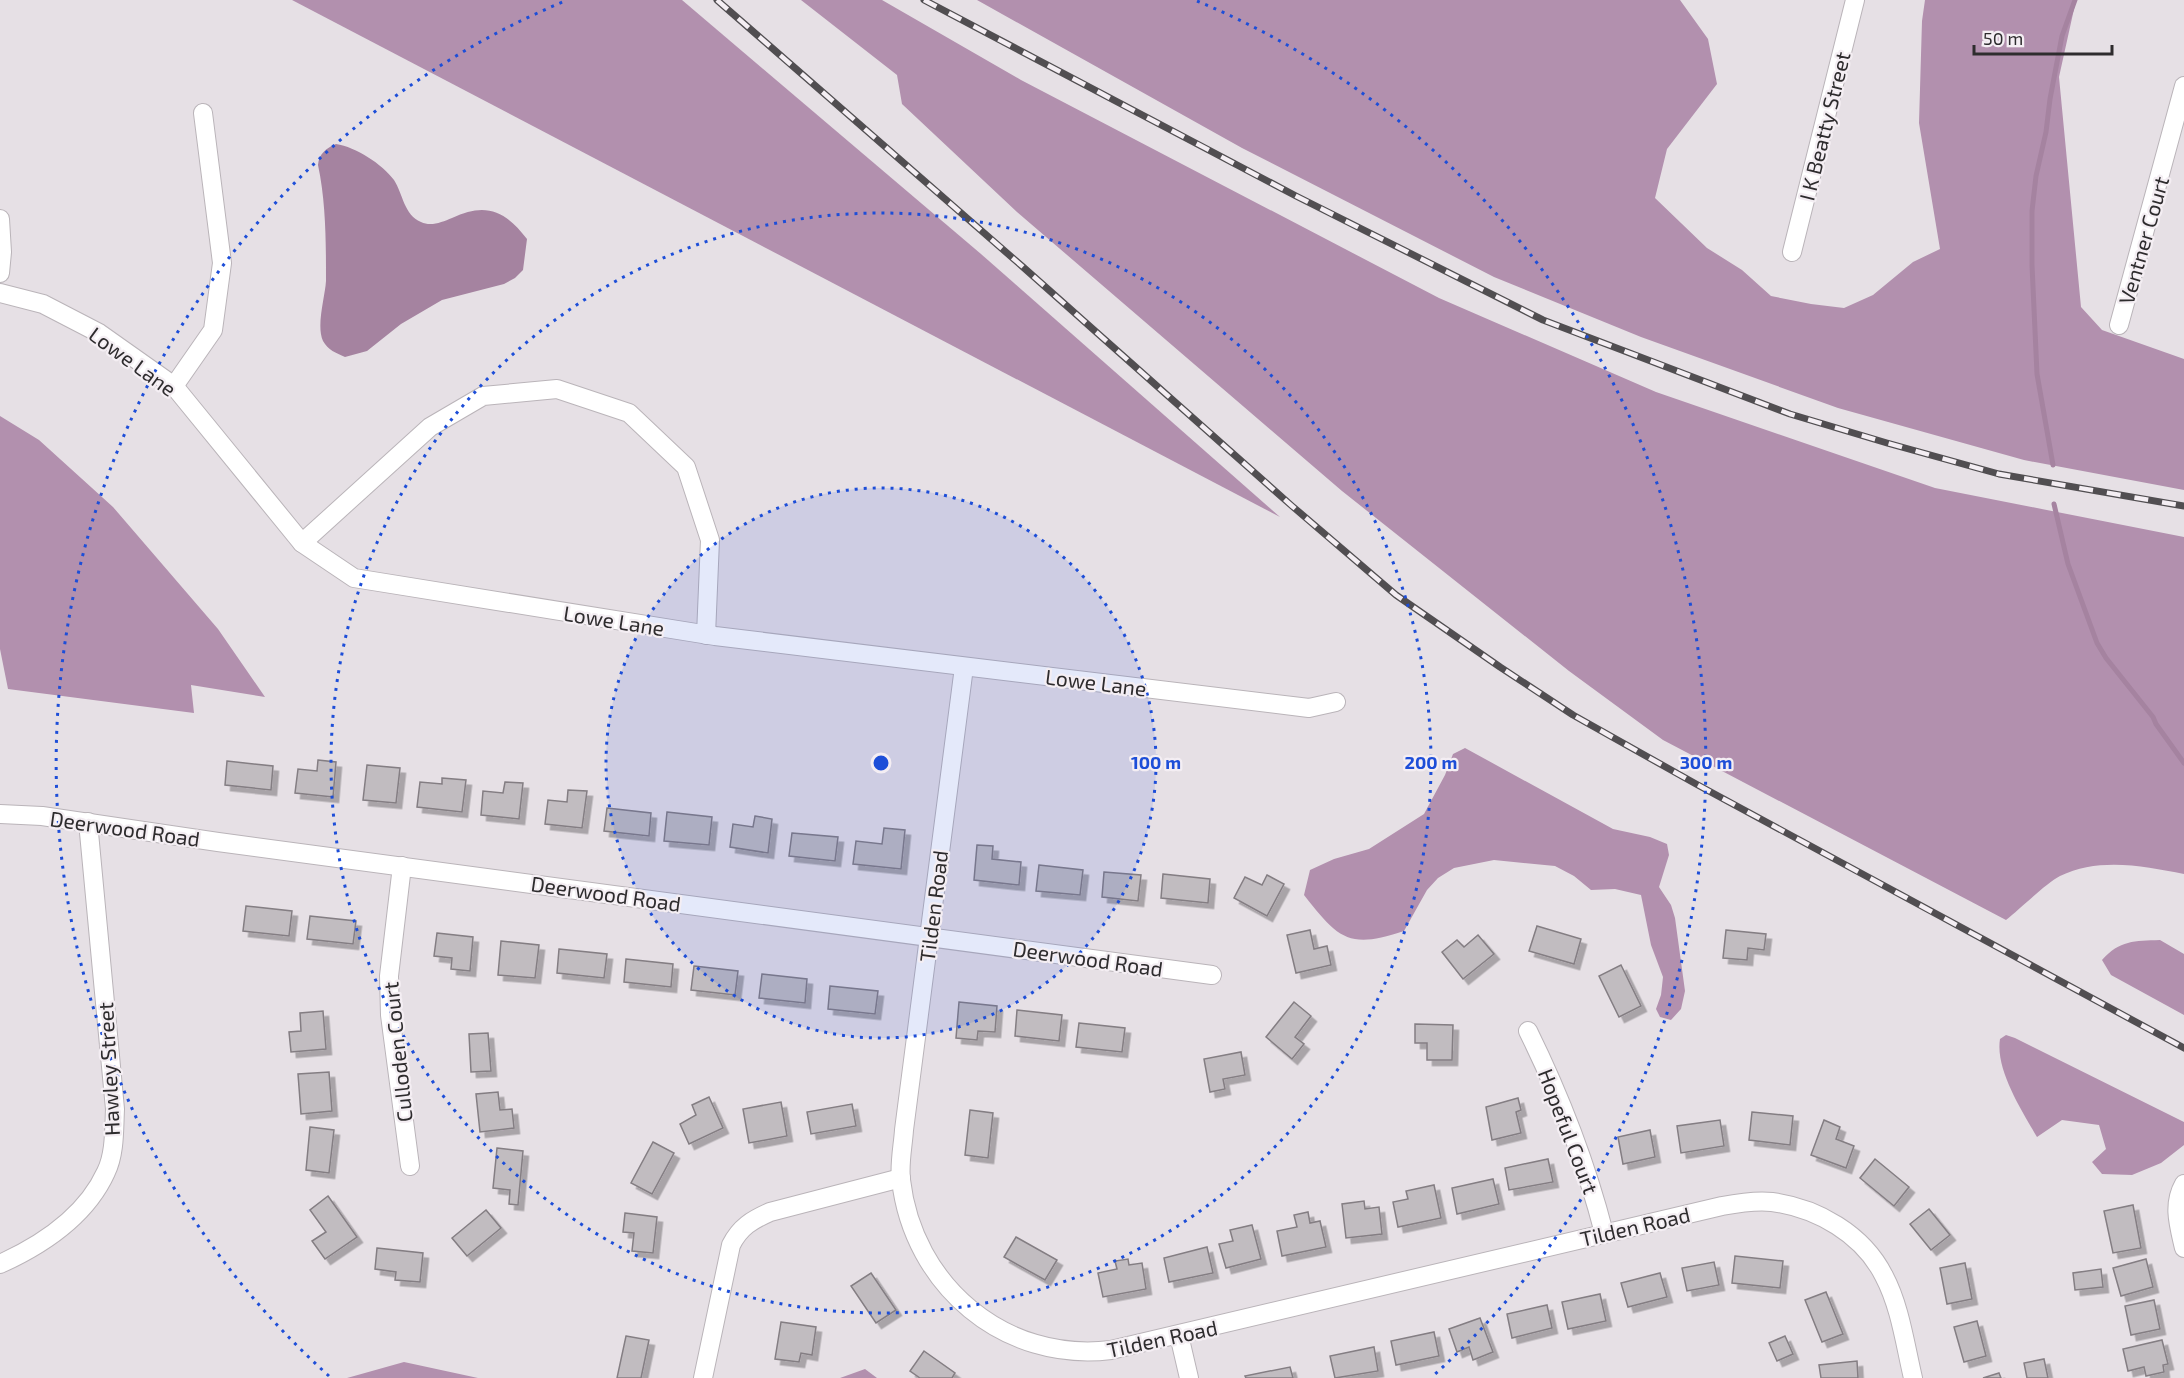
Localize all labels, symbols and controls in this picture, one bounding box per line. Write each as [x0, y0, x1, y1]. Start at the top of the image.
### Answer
scale bar [1974, 18, 2112, 56]
text: 50 m [1983, 27, 2023, 49]
street label: I K Beatty Street [1793, 49, 1855, 203]
street label: Ventner Court [2113, 173, 2173, 307]
street label: Lowe Lane [85, 321, 181, 401]
street label: Lowe Lane [562, 600, 666, 640]
street label: Lowe Lane [1044, 663, 1148, 701]
text: 100 m [1131, 751, 1181, 773]
text: 200 m [1405, 751, 1457, 773]
text: 300 m [1680, 751, 1732, 773]
centre of rings [871, 753, 891, 773]
street label: Deerwood Road [48, 805, 202, 851]
street label: Tilden Road [914, 849, 952, 963]
street label: Deerwood Road [529, 870, 683, 916]
street label: Deerwood Road [1011, 935, 1165, 981]
street label: Culloden Court [377, 981, 417, 1123]
street label: Hawley Street [92, 1001, 124, 1137]
street label: Hopeful Court [1534, 1065, 1604, 1197]
street label: Tilden Road [1578, 1201, 1692, 1251]
street label: Tilden Road [1105, 1314, 1219, 1362]

